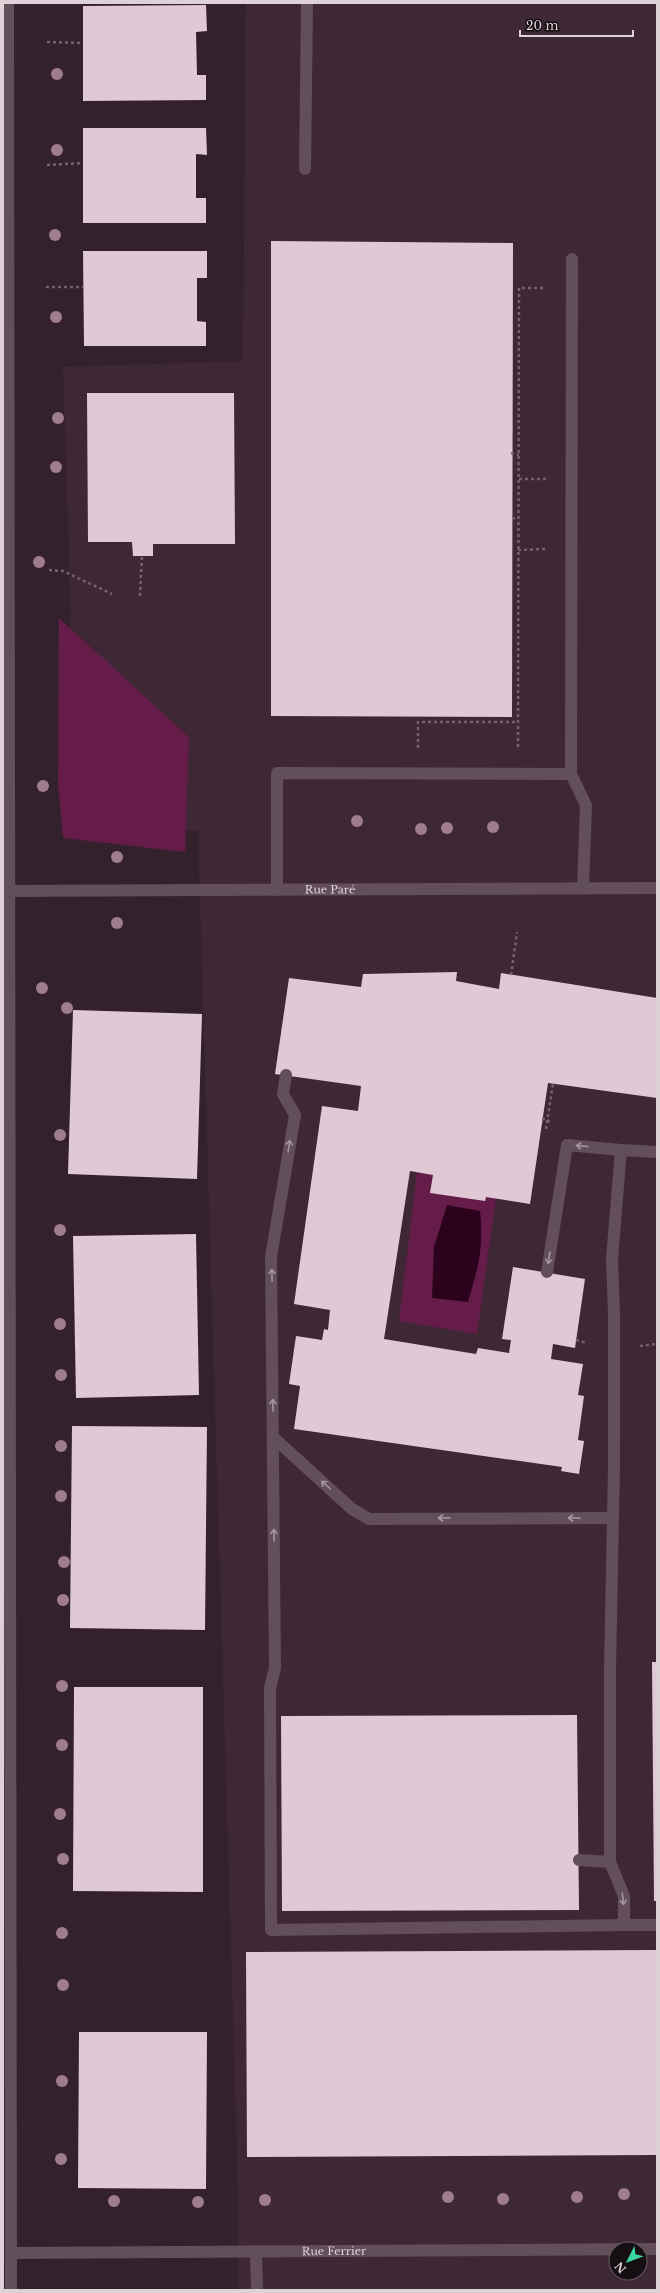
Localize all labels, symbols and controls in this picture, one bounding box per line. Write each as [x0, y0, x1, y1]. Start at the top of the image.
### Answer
scale bar [520, 12, 633, 38]
text: 20 m [526, 18, 558, 33]
street label: Rue Paré [305, 882, 355, 897]
one-way arrow [286, 1140, 294, 1153]
one-way arrow [576, 1143, 589, 1150]
one-way arrow [545, 1251, 553, 1264]
one-way arrow [268, 1269, 276, 1282]
one-way arrow [269, 1399, 277, 1412]
one-way arrow [321, 1480, 331, 1490]
one-way arrow [438, 1514, 451, 1522]
one-way arrow [568, 1514, 581, 1522]
one-way arrow [270, 1529, 278, 1542]
one-way arrow [619, 1892, 627, 1905]
north arrow [608, 2241, 648, 2281]
street label: Rue Ferrier [302, 2244, 367, 2258]
text: N [611, 2259, 629, 2276]

